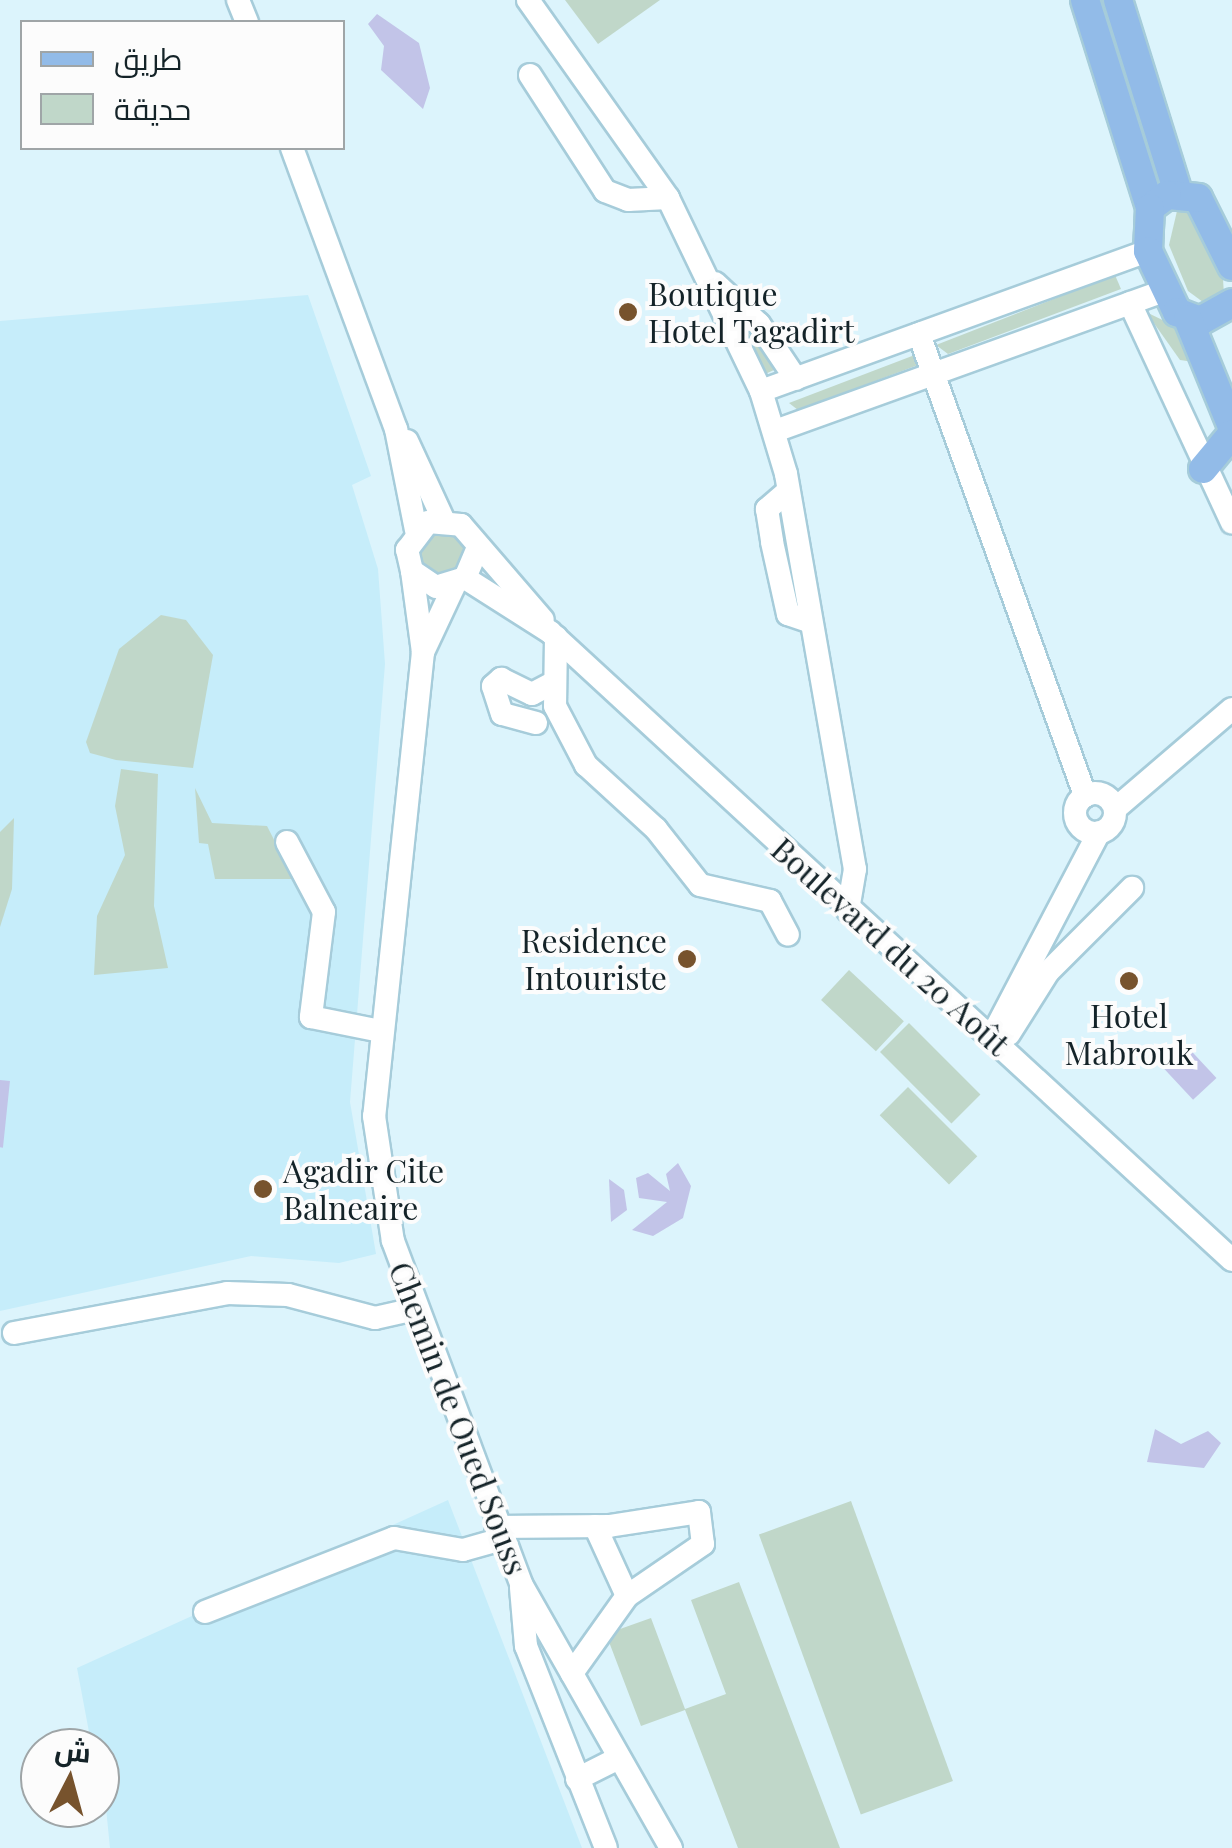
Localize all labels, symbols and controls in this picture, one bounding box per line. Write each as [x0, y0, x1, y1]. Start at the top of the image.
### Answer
legend [20, 20, 345, 150]
text: طريق [114, 38, 183, 78]
text: حديقة [114, 88, 191, 128]
place label: Boutique Hotel Tagadirt [648, 275, 855, 350]
marker: Boutique Hotel Tagadirt [617, 301, 639, 323]
street label: Boulevard du 20 Août [764, 829, 1018, 1063]
place label: Residence Intouriste [521, 922, 667, 997]
marker: Residence Intouriste [676, 948, 698, 970]
marker: Hotel Mabrouk [1118, 970, 1140, 992]
place label: Hotel Mabrouk [1065, 997, 1193, 1072]
place label: Agadir Cite Balneaire [283, 1152, 445, 1227]
marker: Agadir Cite Balneaire [252, 1178, 274, 1200]
street label: Chemin de Oued Souss [382, 1256, 536, 1580]
north arrow [20, 1728, 120, 1828]
text: ش [53, 1729, 93, 1770]

